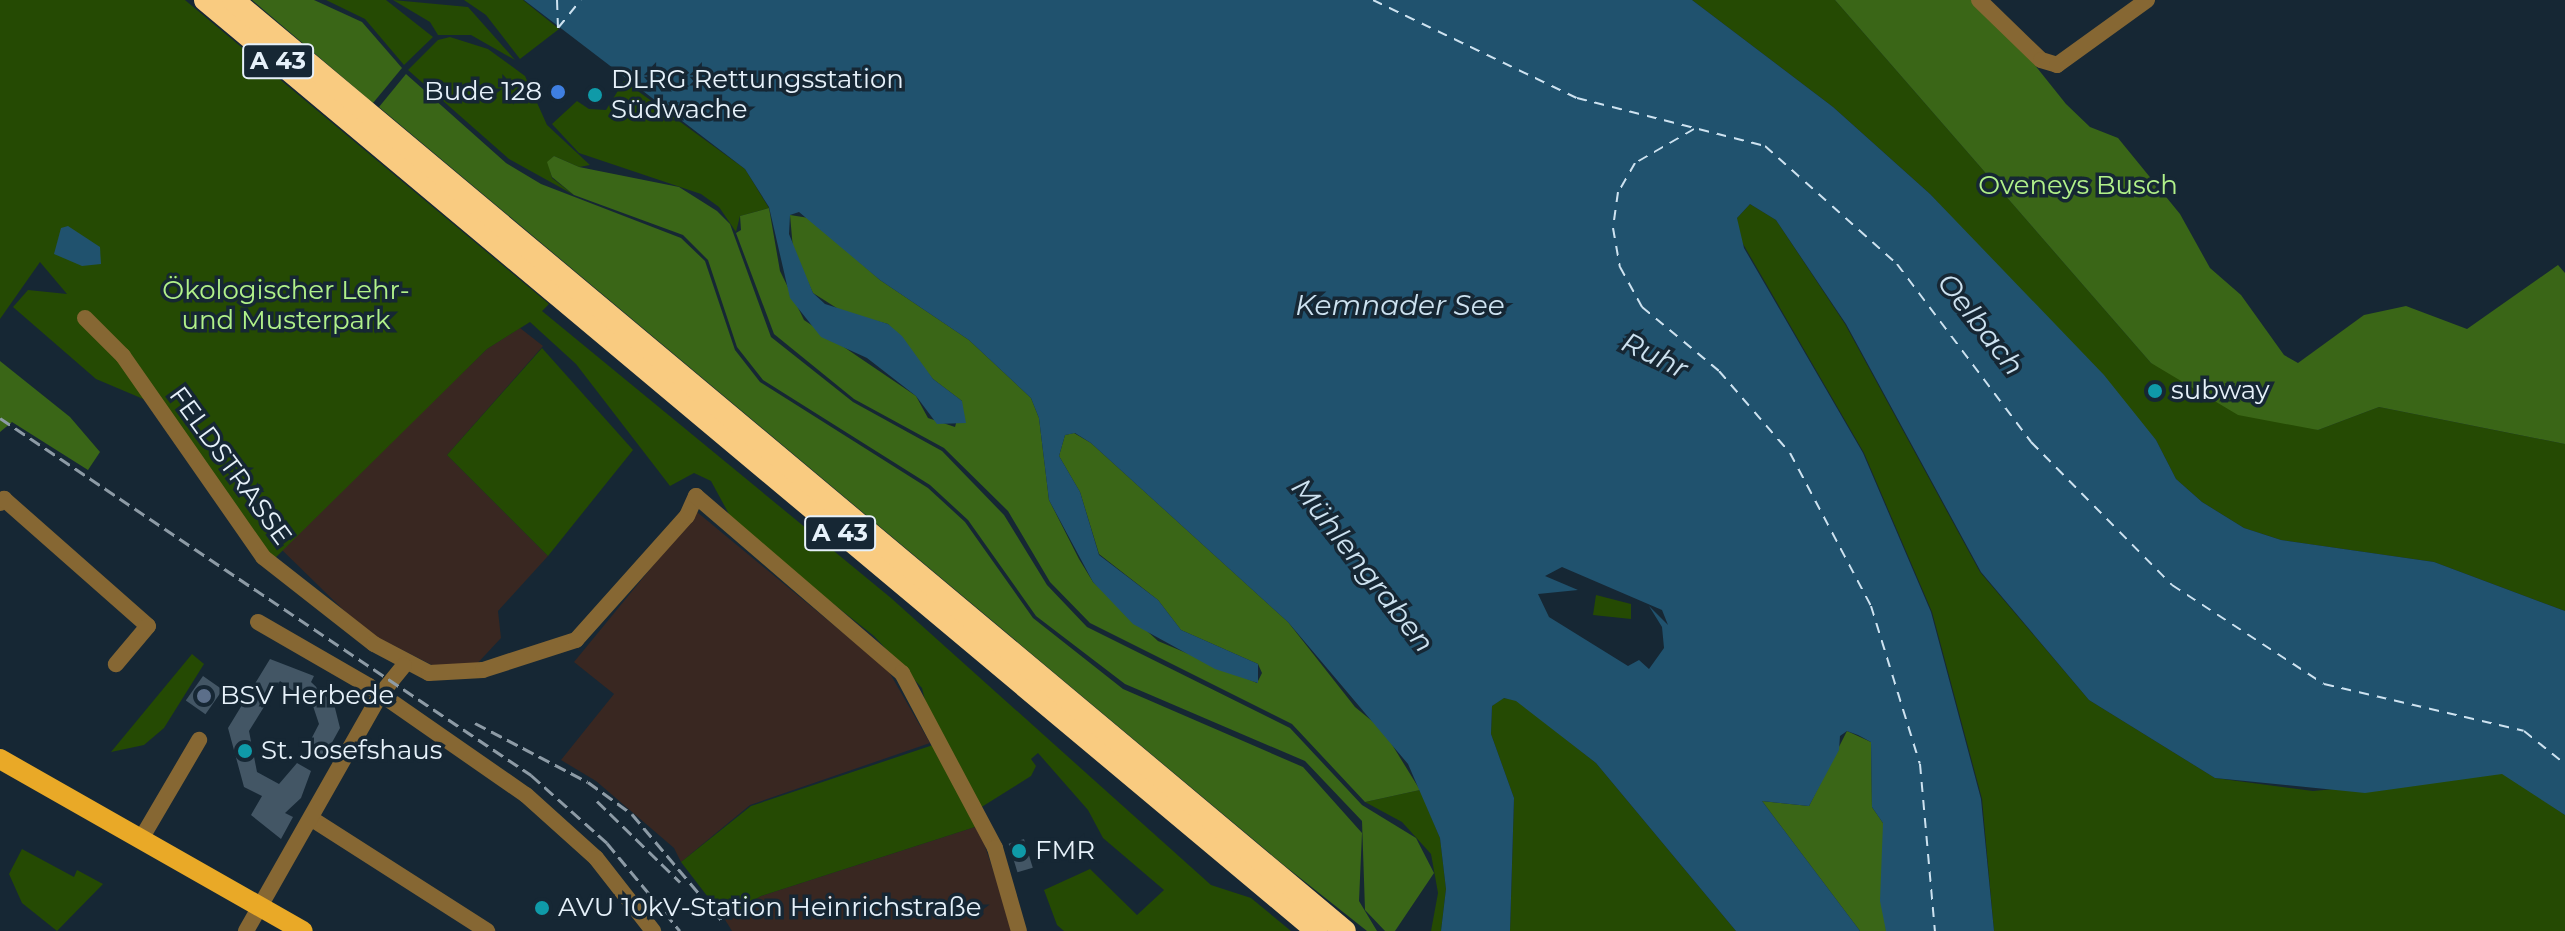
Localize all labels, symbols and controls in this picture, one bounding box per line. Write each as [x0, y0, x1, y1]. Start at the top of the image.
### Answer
road number: A 43 [242, 41, 314, 81]
place label: DLRG Rettungsstation Südwache [611, 64, 904, 126]
place label: Bude 128 [424, 76, 542, 108]
marker: Bude 128 [549, 83, 567, 101]
marker: DLRG Rettungsstation Südwache [586, 86, 604, 104]
park label: Oveneys Busch [1978, 170, 2178, 202]
water label: Oelbach [1931, 266, 2031, 382]
park label: Ökologischer Lehr- und Musterpark [162, 275, 410, 336]
water label: Kemnader See [1295, 288, 1505, 322]
water label: Ruhr [1617, 325, 1693, 385]
place label: subway [2171, 375, 2270, 407]
street label: FELDSTRASSE [162, 381, 298, 551]
marker: subway [2146, 382, 2164, 400]
water label: Mühlengraben [1285, 471, 1441, 659]
road number: A 43 [804, 513, 876, 553]
place label: BSV Herbede [220, 680, 394, 712]
marker: BSV Herbede [195, 687, 213, 705]
place label: St. Josefshaus [261, 735, 442, 767]
marker: St. Josefshaus [236, 742, 254, 760]
place label: FMR [1035, 835, 1095, 867]
marker: FMR [1010, 842, 1028, 860]
place label: AVU 10kV-Station Heinrichstraße [558, 892, 981, 924]
marker: AVU 10kV-Station Heinrichstraße [533, 899, 551, 917]

